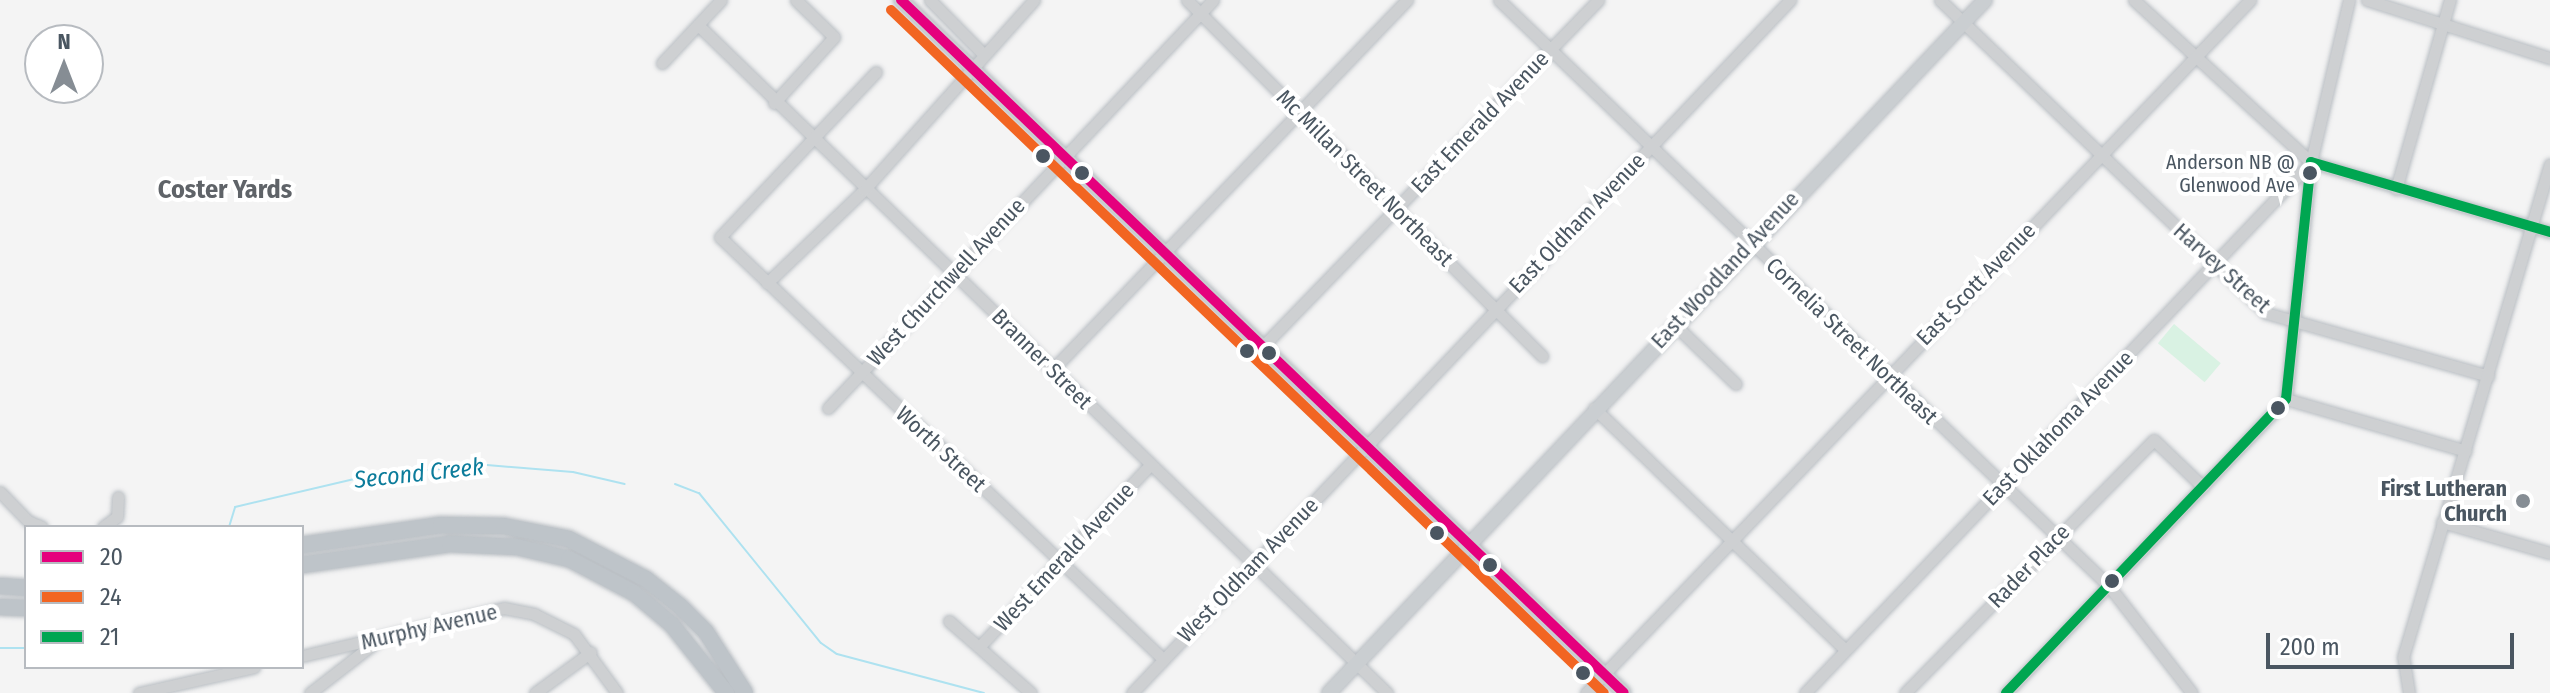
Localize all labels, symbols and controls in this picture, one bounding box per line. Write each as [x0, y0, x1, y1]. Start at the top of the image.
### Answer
north arrow [24, 24, 104, 104]
text: N [57, 28, 71, 55]
street label: East Emerald Avenue [1406, 46, 1554, 198]
street label: Mc Millan Street Northeast [1271, 84, 1459, 272]
unlabelled marker [1035, 148, 1051, 164]
street label: East Oldham Avenue [1503, 148, 1651, 298]
place label: Anderson NB @ Glenwood Ave [2166, 150, 2295, 197]
unlabelled marker [1074, 165, 1090, 181]
marker: Anderson NB @ Glenwood Ave [2302, 165, 2318, 181]
district label: Coster Yards [158, 174, 292, 206]
street label: East Woodland Avenue [1646, 186, 1804, 354]
street label: West Churchwell Avenue [862, 193, 1030, 371]
street label: East Scott Avenue [1911, 217, 2041, 351]
street label: Harvey Street [2168, 218, 2276, 318]
street label: Cornelia Street Northeast [1761, 252, 1943, 430]
street label: Branner Street [986, 303, 1098, 415]
unlabelled marker [1239, 343, 1255, 359]
unlabelled marker [1261, 345, 1277, 361]
street label: East Oklahoma Avenue [1977, 345, 2139, 511]
unlabelled marker [2270, 400, 2286, 416]
street label: Worth Street [890, 401, 992, 497]
water label: Second Creek [353, 453, 485, 495]
place label: First Lutheran Church [2381, 475, 2507, 526]
street label: West Emerald Avenue [989, 477, 1139, 637]
street label: West Oldham Avenue [1172, 492, 1324, 648]
marker: First Lutheran Church [2514, 492, 2532, 510]
street label: Rader Place [1983, 519, 2075, 613]
legend [24, 525, 304, 669]
unlabelled marker [1429, 525, 1445, 541]
text: 20 [100, 543, 123, 571]
unlabelled marker [1482, 557, 1498, 573]
unlabelled marker [2104, 573, 2120, 589]
text: 24 [100, 583, 122, 611]
street label: Murphy Avenue [358, 598, 500, 656]
scale bar [2270, 617, 2518, 667]
text: 21 [100, 623, 119, 651]
text: 200 m [2280, 633, 2340, 661]
unlabelled marker [1575, 665, 1591, 681]

